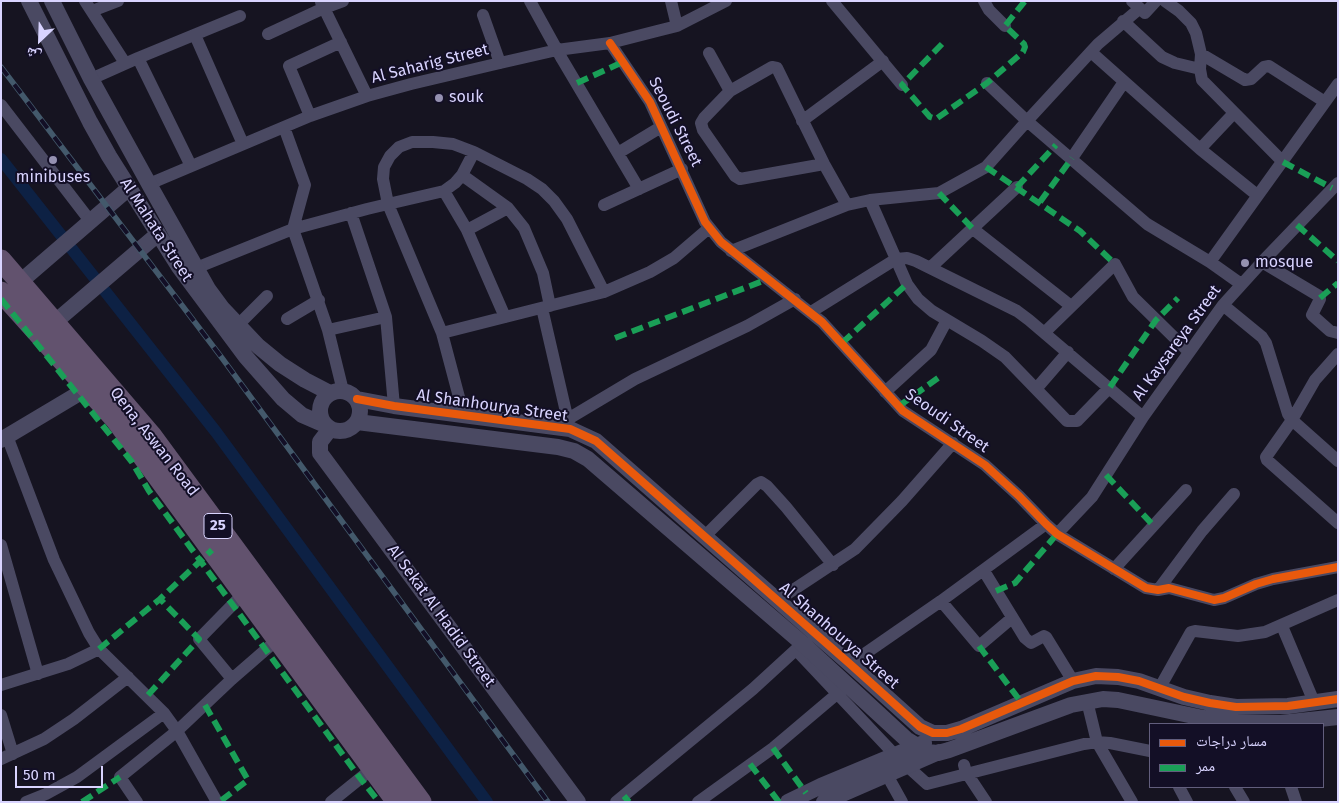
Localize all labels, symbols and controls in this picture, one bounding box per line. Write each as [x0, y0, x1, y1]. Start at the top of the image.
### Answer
north arrow [15, 15, 65, 65]
street label: Al Saharig Street [369, 40, 491, 88]
text: ش [23, 43, 44, 65]
street label: Seoudi Street [644, 74, 706, 170]
place label: souk [449, 88, 483, 108]
marker: souk [433, 92, 445, 104]
marker: minibuses [47, 154, 59, 166]
place label: minibuses [16, 168, 90, 188]
street label: Al Mahata Street [115, 175, 197, 285]
place label: mosque [1255, 253, 1313, 273]
marker: mosque [1239, 257, 1251, 269]
street label: Al Kaysareya Street [1129, 282, 1225, 404]
street label: Qena, Aswan Road [106, 384, 202, 500]
street label: Seoudi Street [901, 385, 993, 457]
street label: Al Shanhourya Street [415, 386, 569, 426]
road number: 25 [204, 514, 232, 538]
street label: Al Sekat Al Hadid Street [383, 541, 499, 691]
street label: Al Shanhourya Street [775, 579, 903, 693]
legend [1149, 723, 1324, 788]
text: مسار دراجات [1196, 732, 1267, 750]
scale bar [18, 756, 105, 788]
text: ممر [1196, 757, 1215, 775]
text: 50 m [23, 766, 56, 784]

